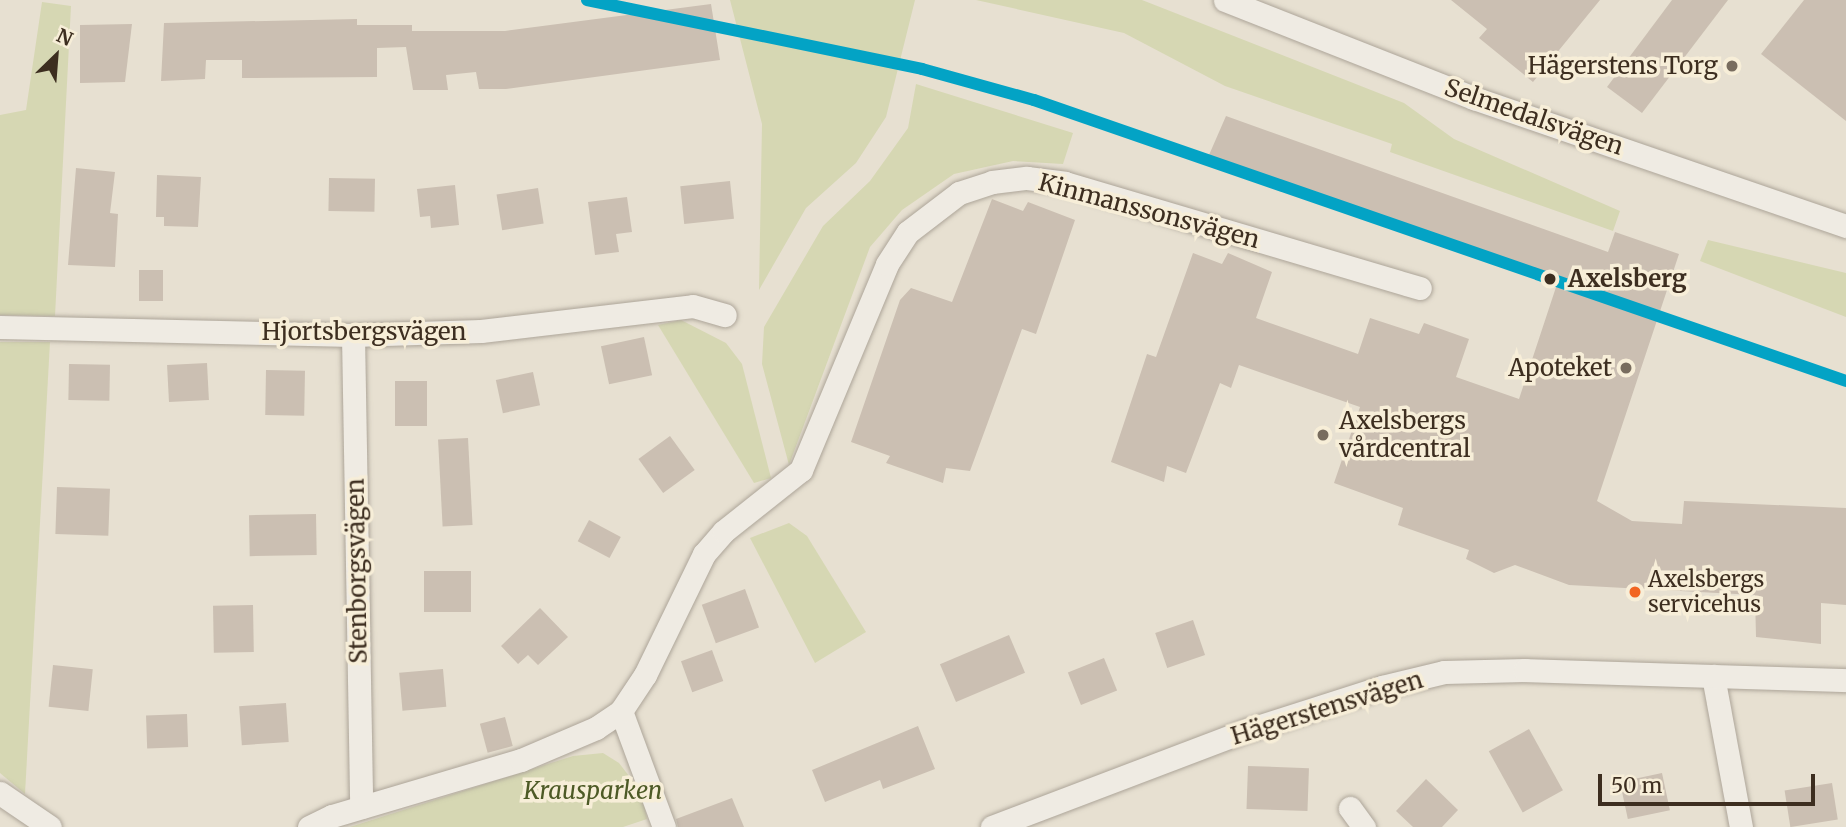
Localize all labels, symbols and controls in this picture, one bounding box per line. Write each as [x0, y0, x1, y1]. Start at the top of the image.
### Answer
north arrow [21, 21, 91, 91]
text: N [53, 23, 77, 51]
place label: Hägerstens Torg [1527, 52, 1718, 80]
marker: Hägerstens Torg [1724, 58, 1740, 74]
street label: Selmedalsvägen [1441, 73, 1627, 161]
street label: Kinmanssonsvägen [1035, 168, 1263, 254]
place label: Axelsberg [1568, 265, 1687, 293]
marker: Axelsberg [1538, 267, 1562, 291]
street label: Hjortsbergsvägen [262, 318, 466, 346]
place label: Apoteket [1508, 354, 1612, 382]
marker: Apoteket [1618, 360, 1634, 376]
place label: Axelsbergs vårdcentral [1339, 407, 1471, 463]
marker: Axelsbergs vårdcentral [1313, 425, 1333, 445]
street label: Stenborgsvägen [341, 478, 373, 664]
place label: Axelsbergs servicehus [1648, 566, 1764, 618]
marker: Axelsbergs servicehus [1628, 585, 1642, 599]
street label: Hägerstensvägen [1228, 665, 1426, 751]
scale bar [1601, 760, 1818, 804]
text: 50 m [1611, 772, 1662, 799]
park label: Krausparken [524, 777, 662, 805]

